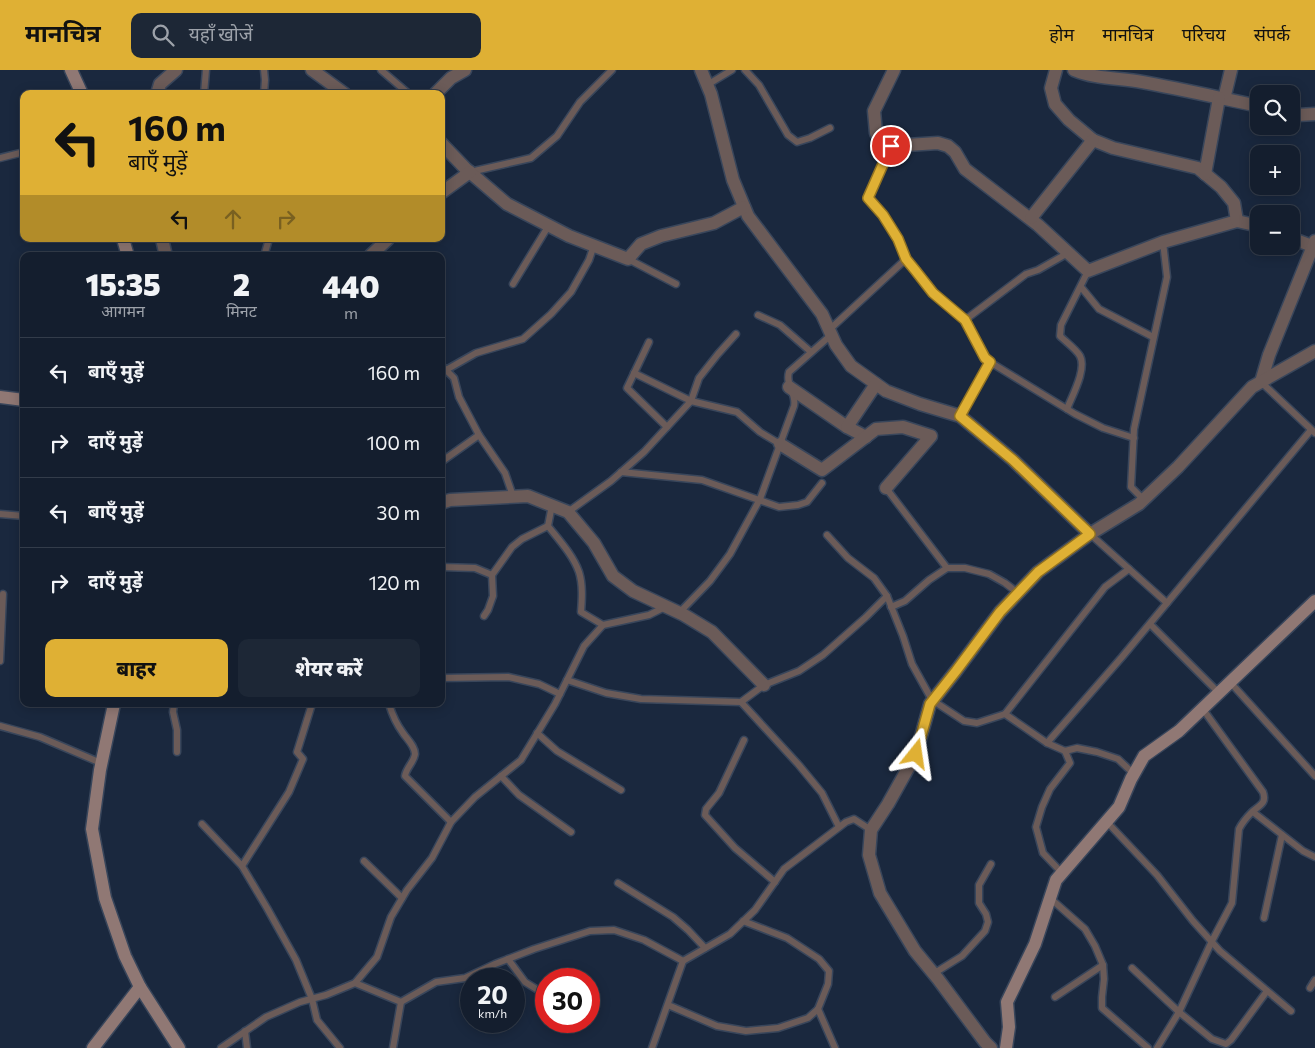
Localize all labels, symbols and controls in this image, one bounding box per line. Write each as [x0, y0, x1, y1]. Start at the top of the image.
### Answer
search box [131, 13, 481, 58]
text: मानचित्र [25, 18, 101, 47]
icon: search [149, 21, 177, 49]
text: यहाँ खोजें [189, 22, 253, 45]
text: होम [1049, 23, 1074, 45]
text: मानचित्र [1102, 23, 1154, 45]
text: परिचय [1182, 23, 1226, 45]
text: संपर्क [1254, 23, 1290, 45]
map controls [1250, 85, 1300, 255]
button: search [1250, 85, 1300, 135]
text: 160 m [128, 105, 226, 148]
icon: left [45, 110, 110, 175]
pin [870, 125, 912, 167]
icon: arrive [877, 132, 905, 160]
button: + [1250, 145, 1300, 195]
text: बाएँ मुड़ें [128, 148, 188, 175]
icon: left [166, 205, 194, 233]
icon: ahead [219, 205, 247, 233]
icon: right [272, 205, 300, 233]
button: − [1250, 205, 1300, 255]
text: 15:35 [85, 265, 161, 302]
text: 2 [233, 265, 250, 302]
text: 440 [322, 267, 380, 304]
text: आगमन [101, 301, 145, 320]
text: मिनट [226, 301, 257, 320]
text: m [344, 303, 358, 322]
icon: left [45, 359, 73, 387]
text: बाएँ मुड़ें [88, 359, 144, 382]
text: 160 m [368, 361, 420, 384]
icon: right [45, 429, 73, 457]
text: दाएँ मुड़ें [88, 429, 143, 452]
text: 100 m [367, 431, 420, 454]
icon: left [45, 499, 73, 527]
text: बाएँ मुड़ें [88, 499, 144, 522]
text: 30 m [377, 501, 420, 524]
icon: right [45, 569, 73, 597]
text: दाएँ मुड़ें [88, 569, 143, 592]
text: 120 m [369, 571, 420, 594]
button: बाहर [45, 639, 228, 697]
button: शेयर करें [238, 639, 420, 697]
position arrow [889, 727, 941, 779]
speed limit sign: 30 [535, 968, 600, 1033]
text: 20 [477, 979, 508, 1009]
text: km/h [478, 1006, 507, 1020]

